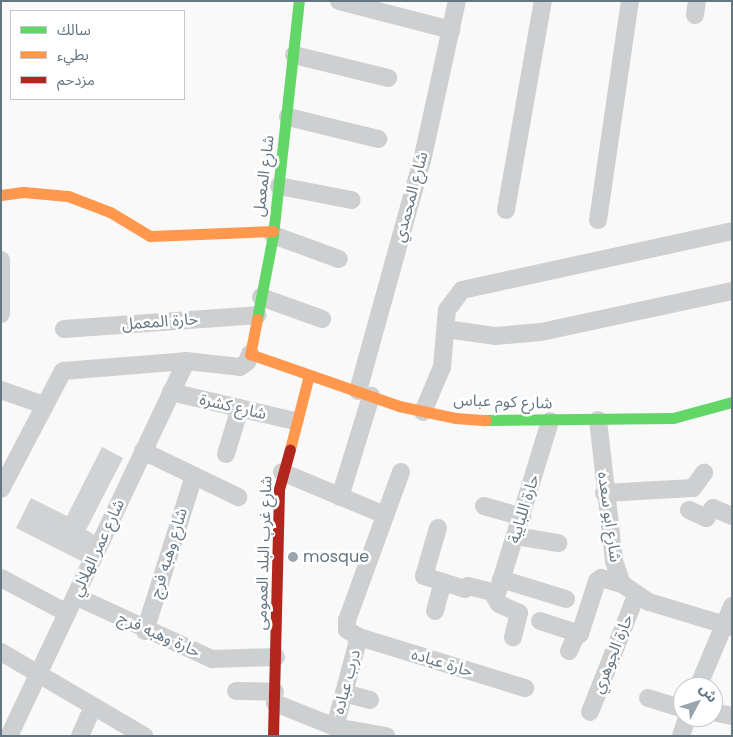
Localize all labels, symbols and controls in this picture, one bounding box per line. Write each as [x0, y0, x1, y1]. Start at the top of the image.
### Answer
legend [10, 10, 185, 100]
text: سالك [57, 19, 91, 40]
text: بطيء [57, 44, 89, 65]
text: مزدحم [57, 69, 95, 90]
street label: شارع المعمل [249, 134, 279, 218]
street label: شارع المحمدي [390, 150, 432, 244]
street label: حارة المعمل [121, 310, 199, 334]
street label: شارع كشرة [198, 390, 268, 424]
street label: شارع كوم عباس [453, 391, 553, 413]
street label: شارع ابو سعده [593, 470, 625, 564]
street label: حارة اللبايبة [504, 472, 544, 546]
street label: شارع غرب البلد العمومى [252, 476, 276, 630]
street label: شارع عمر الهلالي [67, 496, 129, 600]
street label: شارع وهبه فرج [146, 506, 192, 600]
place label: mosque [303, 547, 369, 567]
marker: mosque [287, 551, 299, 563]
street label: حارة وهبه فرج [115, 608, 203, 662]
street label: حارة الجوهري [588, 612, 638, 696]
street label: حارة عياده [409, 645, 475, 681]
street label: درب عباده [329, 648, 365, 716]
north arrow [673, 677, 723, 727]
text: ش [695, 679, 723, 707]

